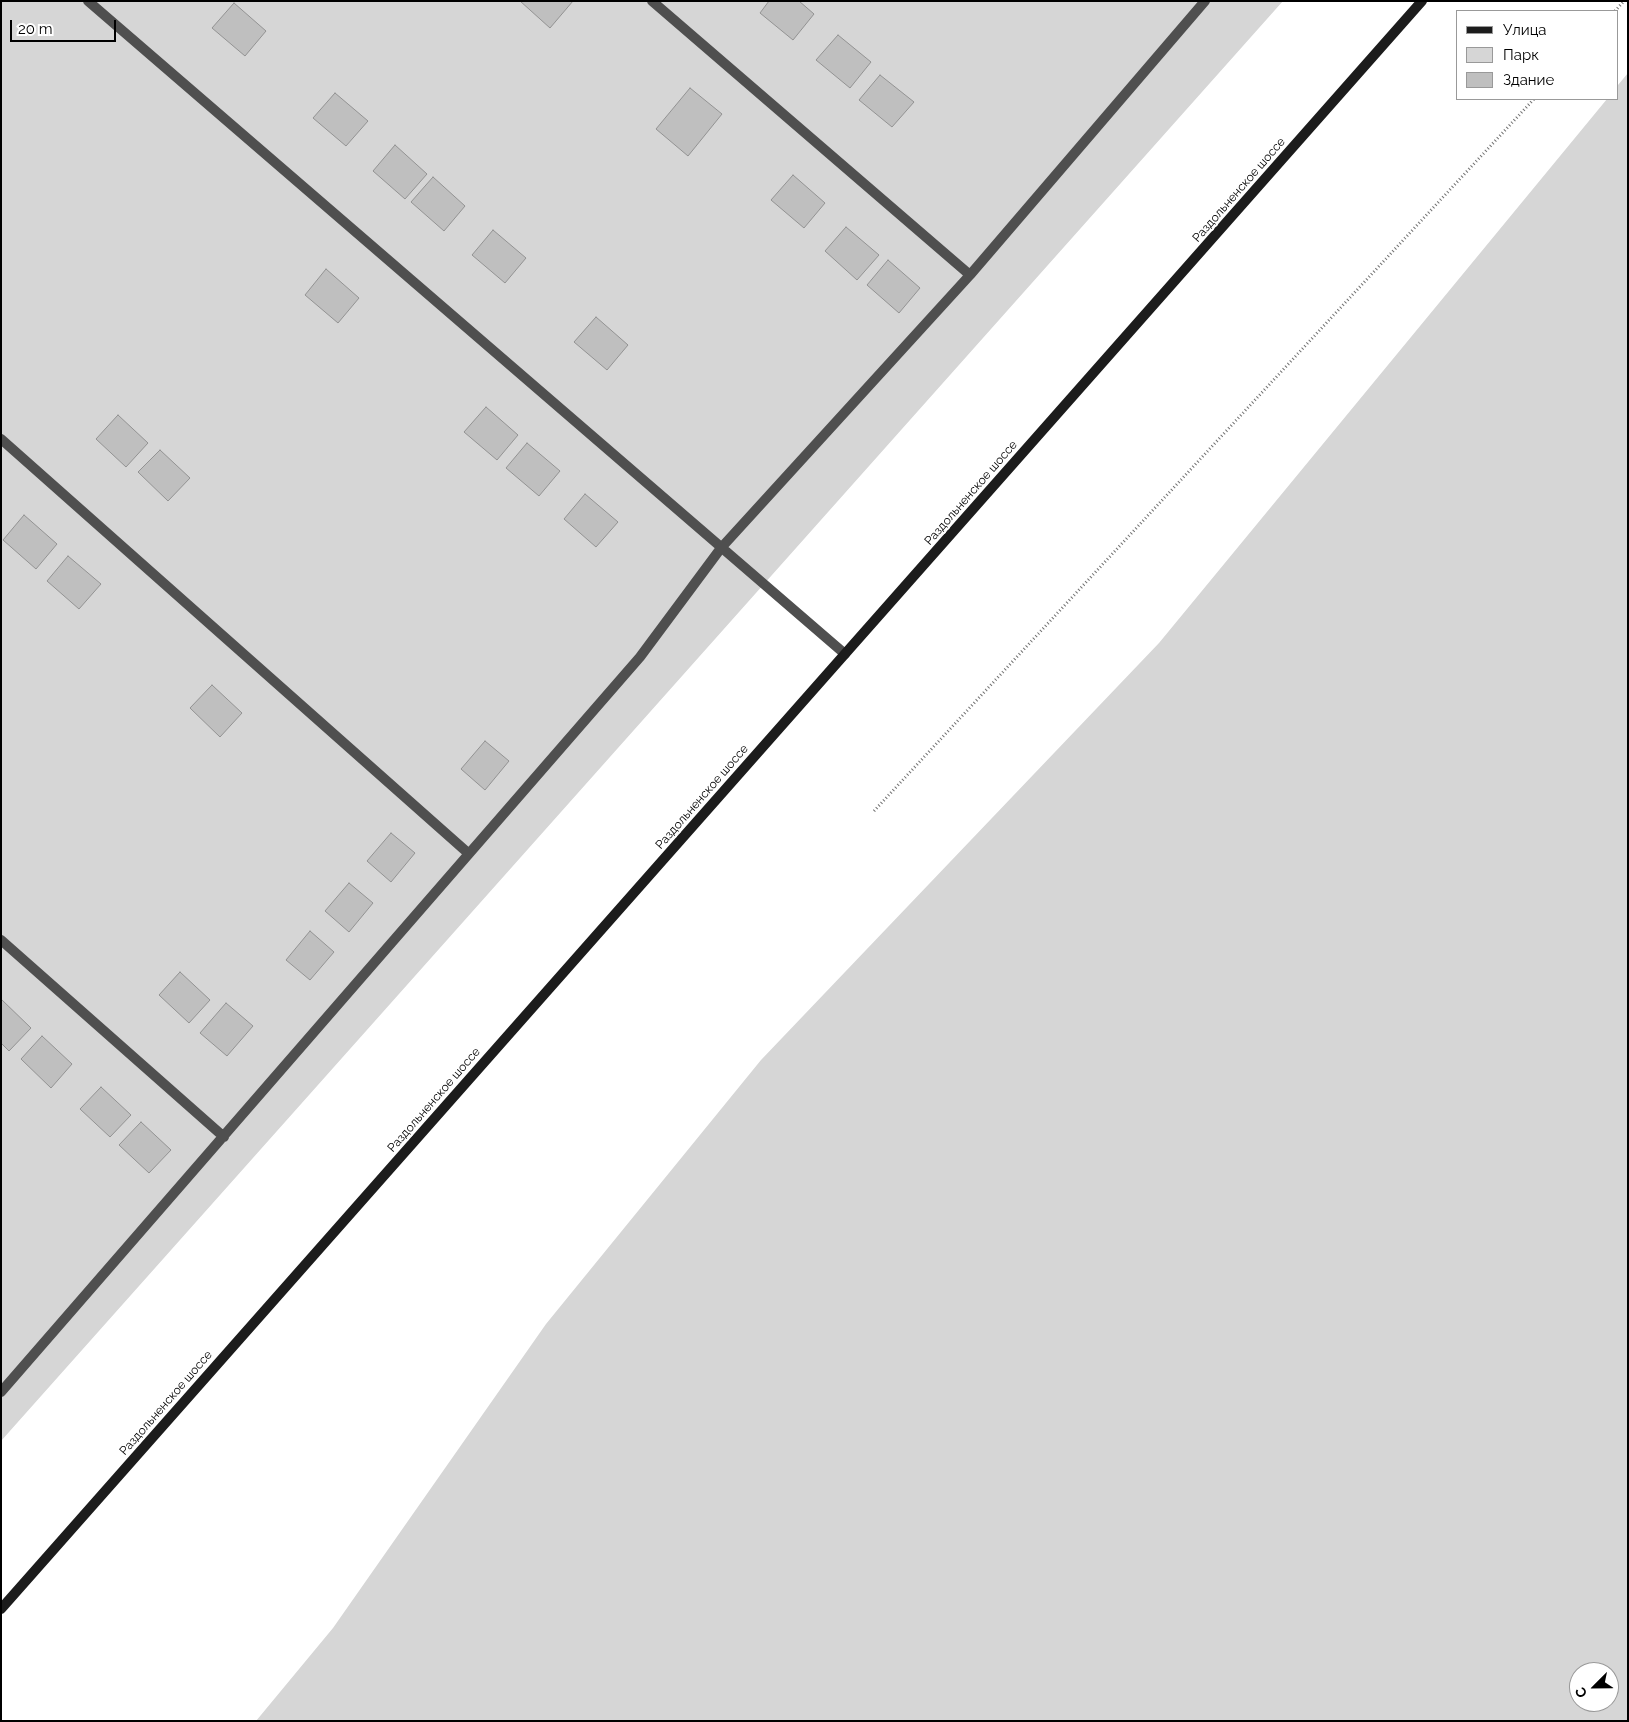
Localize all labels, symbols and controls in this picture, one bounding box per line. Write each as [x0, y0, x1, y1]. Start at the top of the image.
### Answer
scale bar [12, 10, 119, 42]
legend [1456, 10, 1619, 100]
text: 20 m [18, 20, 53, 38]
text: Улица [1503, 21, 1547, 39]
text: Парк [1503, 46, 1539, 64]
text: Здание [1503, 71, 1554, 89]
street label: Раздольненское шоссе [1190, 135, 1288, 245]
street label: Раздольненское шоссе [922, 438, 1020, 548]
street label: Раздольненское шоссе [653, 742, 751, 852]
street label: Раздольненское шоссе [385, 1045, 483, 1155]
street label: Раздольненское шоссе [117, 1348, 215, 1458]
north arrow [1569, 1662, 1619, 1712]
text: С [1572, 1685, 1590, 1700]

